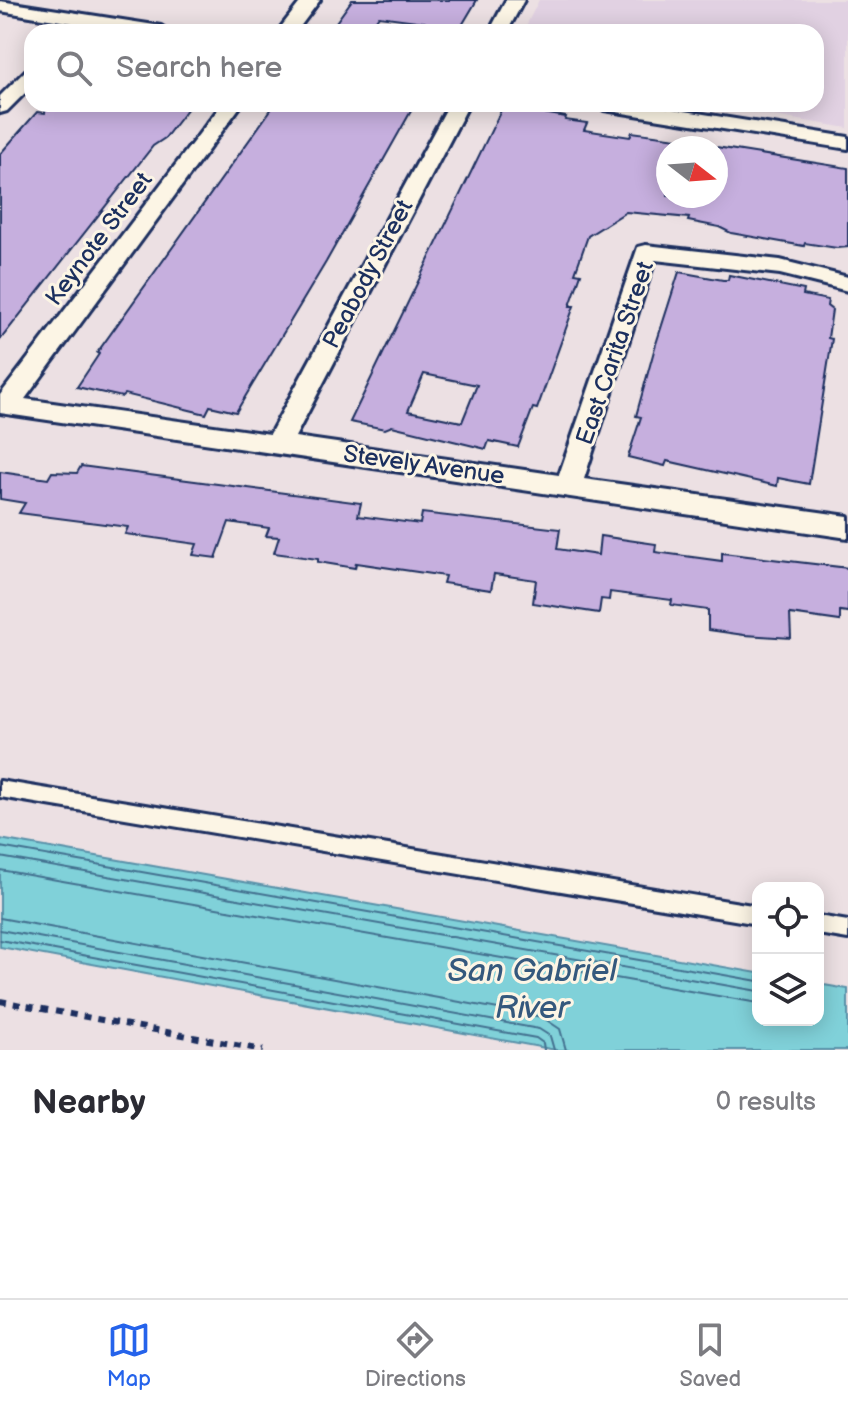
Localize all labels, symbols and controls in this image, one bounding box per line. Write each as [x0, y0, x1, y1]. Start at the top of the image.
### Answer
search box [24, 24, 824, 112]
icon: search [52, 46, 96, 90]
text: Search here [116, 50, 282, 86]
north arrow [656, 136, 728, 208]
street label: Keynote Street [39, 166, 159, 312]
street label: Peabody Street [317, 194, 420, 353]
street label: East Carita Street [570, 257, 660, 449]
street label: Stevely Avenue [342, 439, 506, 491]
map controls [752, 882, 824, 1026]
button: locate [752, 882, 824, 954]
water label: San Gabriel River [447, 952, 618, 1028]
button: layers [752, 954, 824, 1026]
text: Nearby [32, 1082, 146, 1123]
text: 0 results [716, 1087, 816, 1118]
tab: Map [107, 1318, 151, 1393]
tab: Directions [365, 1318, 466, 1393]
tab: Saved [679, 1318, 741, 1393]

